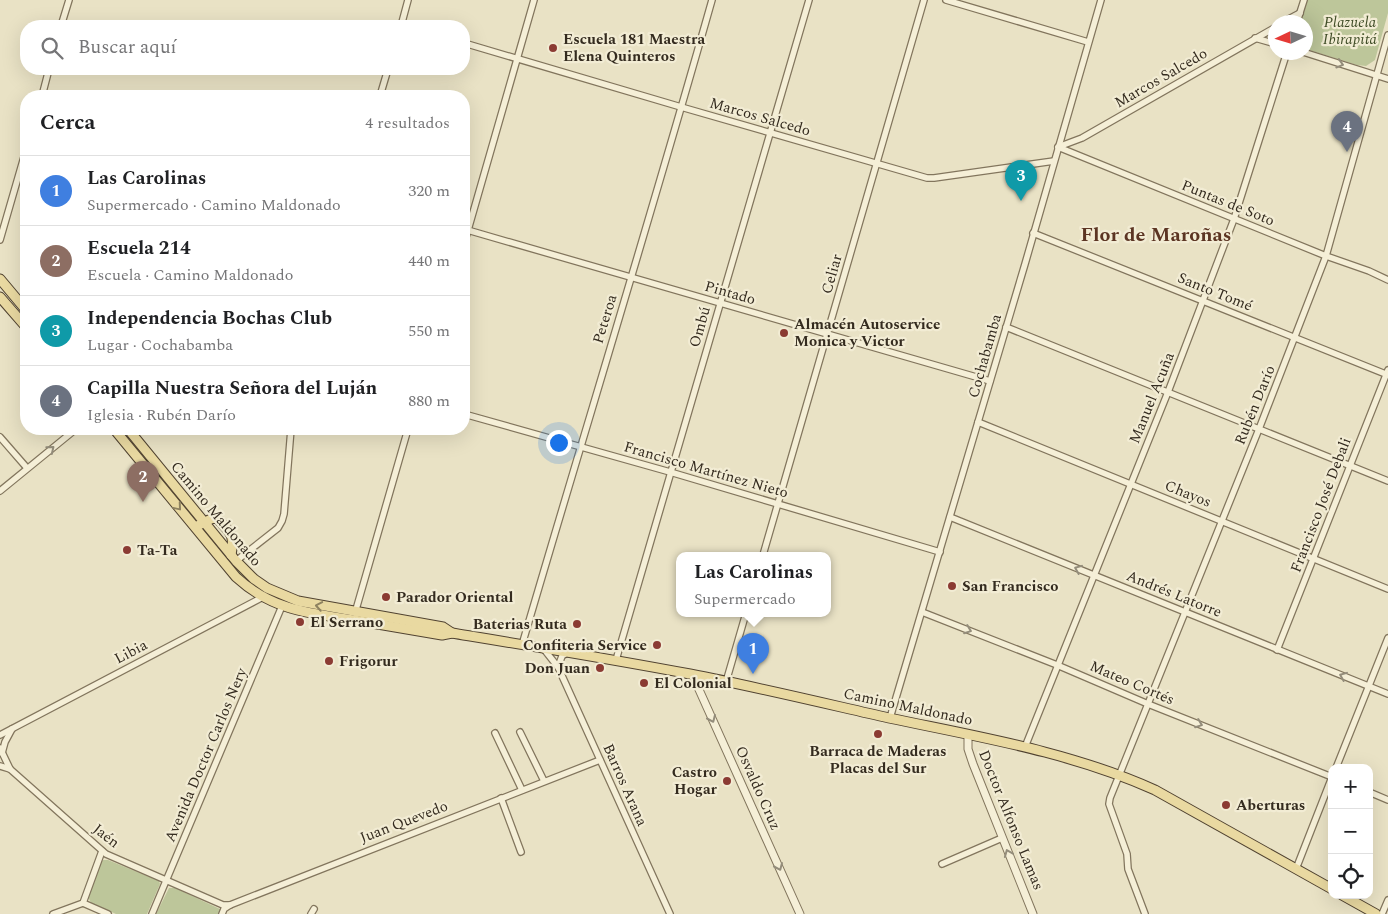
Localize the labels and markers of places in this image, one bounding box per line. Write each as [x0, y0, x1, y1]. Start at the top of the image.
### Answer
place label: Escuela 181 Maestra Elena Quinteros [563, 28, 706, 68]
marker: Escuela 181 Maestra Elena Quinteros [547, 42, 559, 54]
pin: 4 [1331, 111, 1363, 152]
pin: 3 [1005, 160, 1037, 201]
place label: Almacén Autoservice Monica y Victor [794, 313, 940, 353]
marker: Almacén Autoservice Monica y Victor [778, 327, 790, 339]
pin: 2 [127, 461, 159, 502]
place label: Ta-Ta [137, 539, 178, 562]
marker: Ta-Ta [121, 544, 133, 556]
place label: San Francisco [962, 575, 1058, 598]
marker: San Francisco [946, 580, 958, 592]
place label: Parador Oriental [396, 586, 513, 609]
marker: Parador Oriental [380, 591, 392, 603]
place label: El Serrano [310, 611, 383, 634]
place label: Baterias Ruta [473, 613, 567, 636]
marker: El Serrano [294, 616, 306, 628]
marker: Baterias Ruta [571, 618, 583, 630]
pin: 1 [737, 633, 769, 674]
place label: Confiteria Service [523, 634, 647, 657]
marker: Confiteria Service [651, 639, 663, 651]
place label: Frigorur [339, 650, 398, 673]
marker: Frigorur [323, 655, 335, 667]
place label: Don Juan [524, 657, 590, 680]
marker: Don Juan [594, 662, 606, 674]
place label: El Colonial [654, 672, 732, 695]
marker: El Colonial [638, 677, 650, 689]
marker: Barraca de Maderas Placas del Sur [872, 728, 884, 740]
place label: Barraca de Maderas Placas del Sur [809, 740, 947, 780]
place label: Castro Hogar [672, 761, 718, 801]
marker: Castro Hogar [721, 775, 733, 787]
place label: Aberturas [1236, 794, 1305, 817]
marker: Aberturas [1220, 799, 1232, 811]

